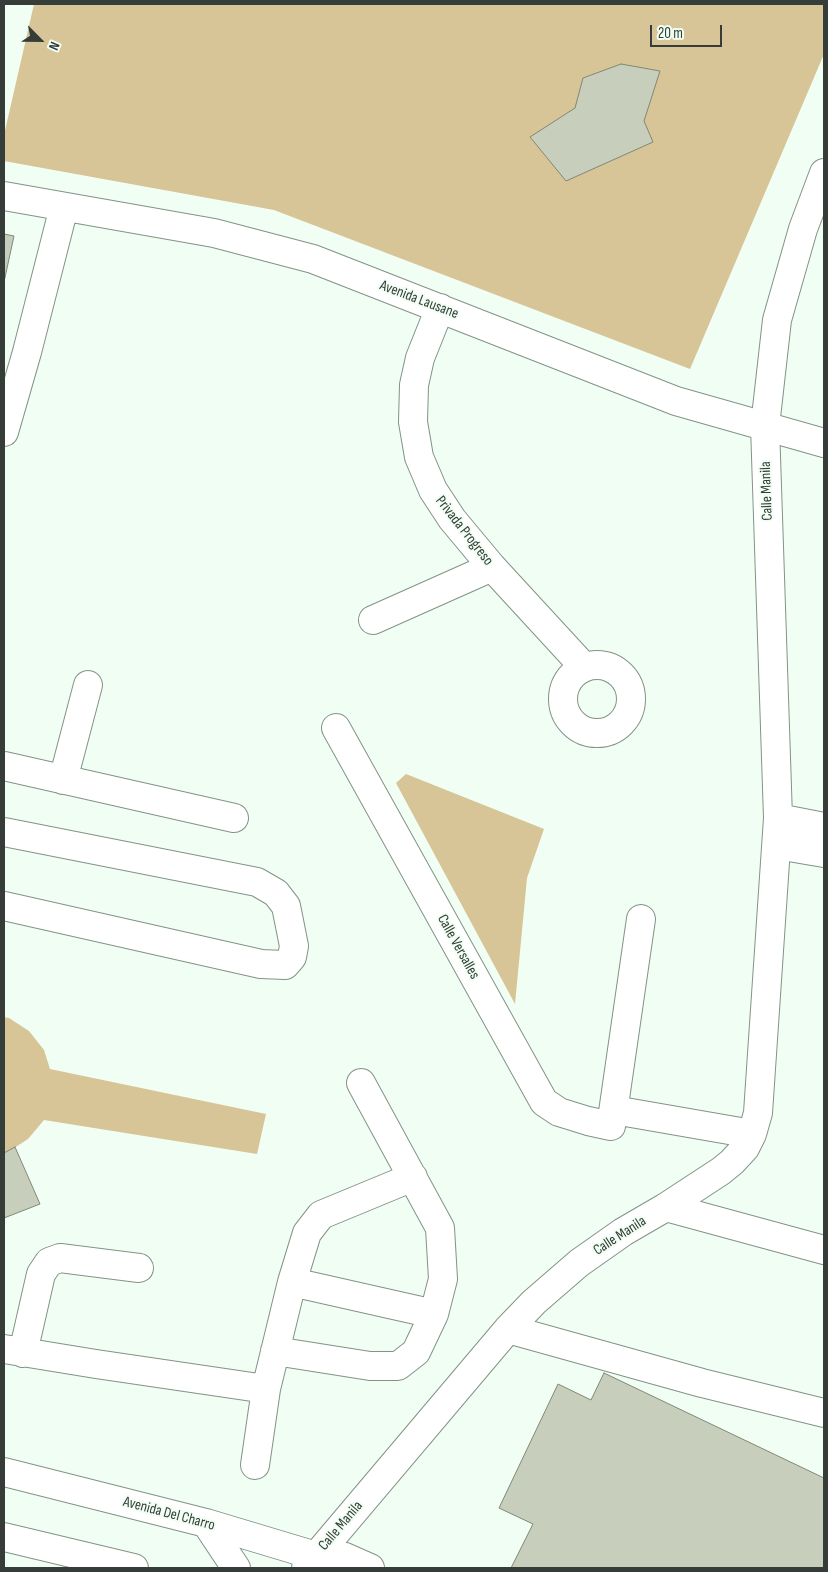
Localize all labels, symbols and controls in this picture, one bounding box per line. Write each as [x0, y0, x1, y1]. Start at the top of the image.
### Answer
north arrow [15, 15, 65, 65]
scale bar [653, 15, 726, 47]
text: 20 m [658, 24, 683, 43]
text: N [45, 39, 64, 53]
street label: Avenida Lausane [377, 277, 461, 323]
street label: Calle Manila [757, 461, 777, 521]
street label: Privada Progreso [431, 493, 497, 569]
street label: Calle Versalles [433, 911, 483, 983]
street label: Calle Manila [590, 1212, 650, 1260]
street label: Avenida Del Charro [121, 1493, 217, 1535]
street label: Calle Manila [315, 1498, 367, 1554]

